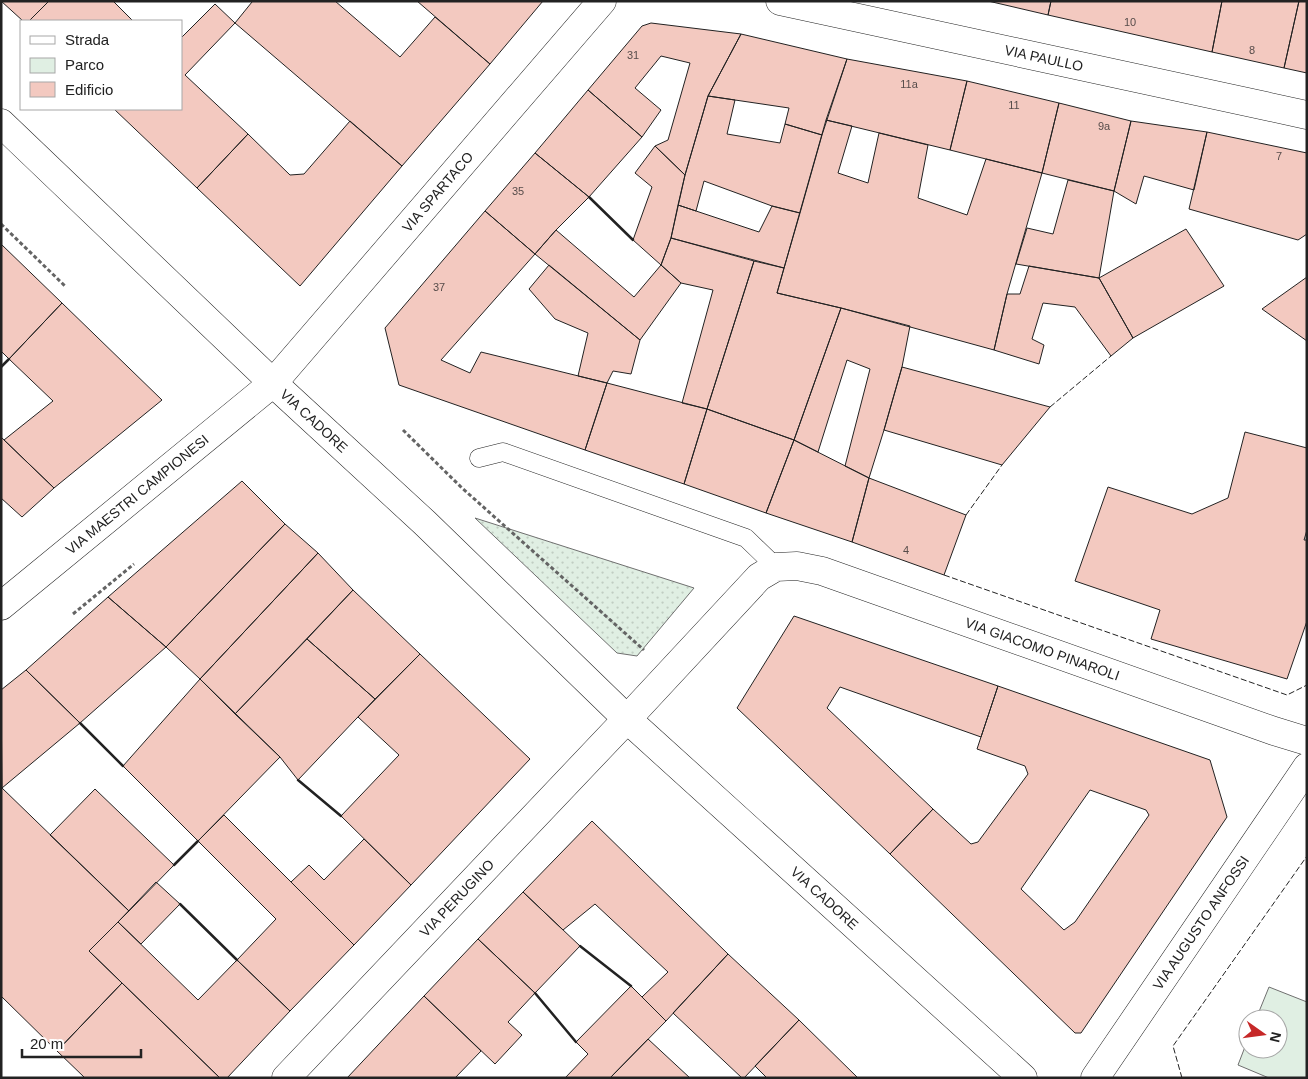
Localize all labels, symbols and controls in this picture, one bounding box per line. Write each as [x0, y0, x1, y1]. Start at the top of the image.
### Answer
house number: 10 [1124, 16, 1136, 28]
legend [20, 20, 182, 110]
text: Strada [65, 31, 110, 48]
street label: VIA PAULLO [1003, 42, 1085, 74]
house number: 8 [1249, 44, 1255, 56]
house number: 31 [627, 49, 639, 61]
text: Parco [65, 56, 104, 73]
house number: 11a [900, 78, 919, 90]
text: Edificio [65, 81, 113, 98]
house number: 11 [1008, 99, 1020, 111]
house number: 9a [1098, 120, 1111, 132]
street label: VIA SPARTACO [399, 148, 477, 235]
house number: 7 [1276, 150, 1282, 162]
house number: 35 [512, 185, 524, 197]
house number: 37 [433, 281, 445, 293]
street label: VIA CADORE [277, 386, 351, 456]
street label: VIA MAESTRI CAMPIONESI [62, 431, 212, 558]
house number: 4 [903, 544, 909, 556]
street label: VIA GIACOMO PINAROLI [963, 614, 1122, 684]
street label: VIA AUGUSTO ANFOSSI [1150, 853, 1252, 993]
street label: VIA PERUGINO [416, 856, 497, 940]
street label: VIA CADORE [787, 863, 862, 933]
north arrow [1238, 1009, 1288, 1059]
scale bar [22, 1026, 141, 1058]
text: N [1267, 1030, 1285, 1044]
text: 20 m [30, 1035, 63, 1052]

